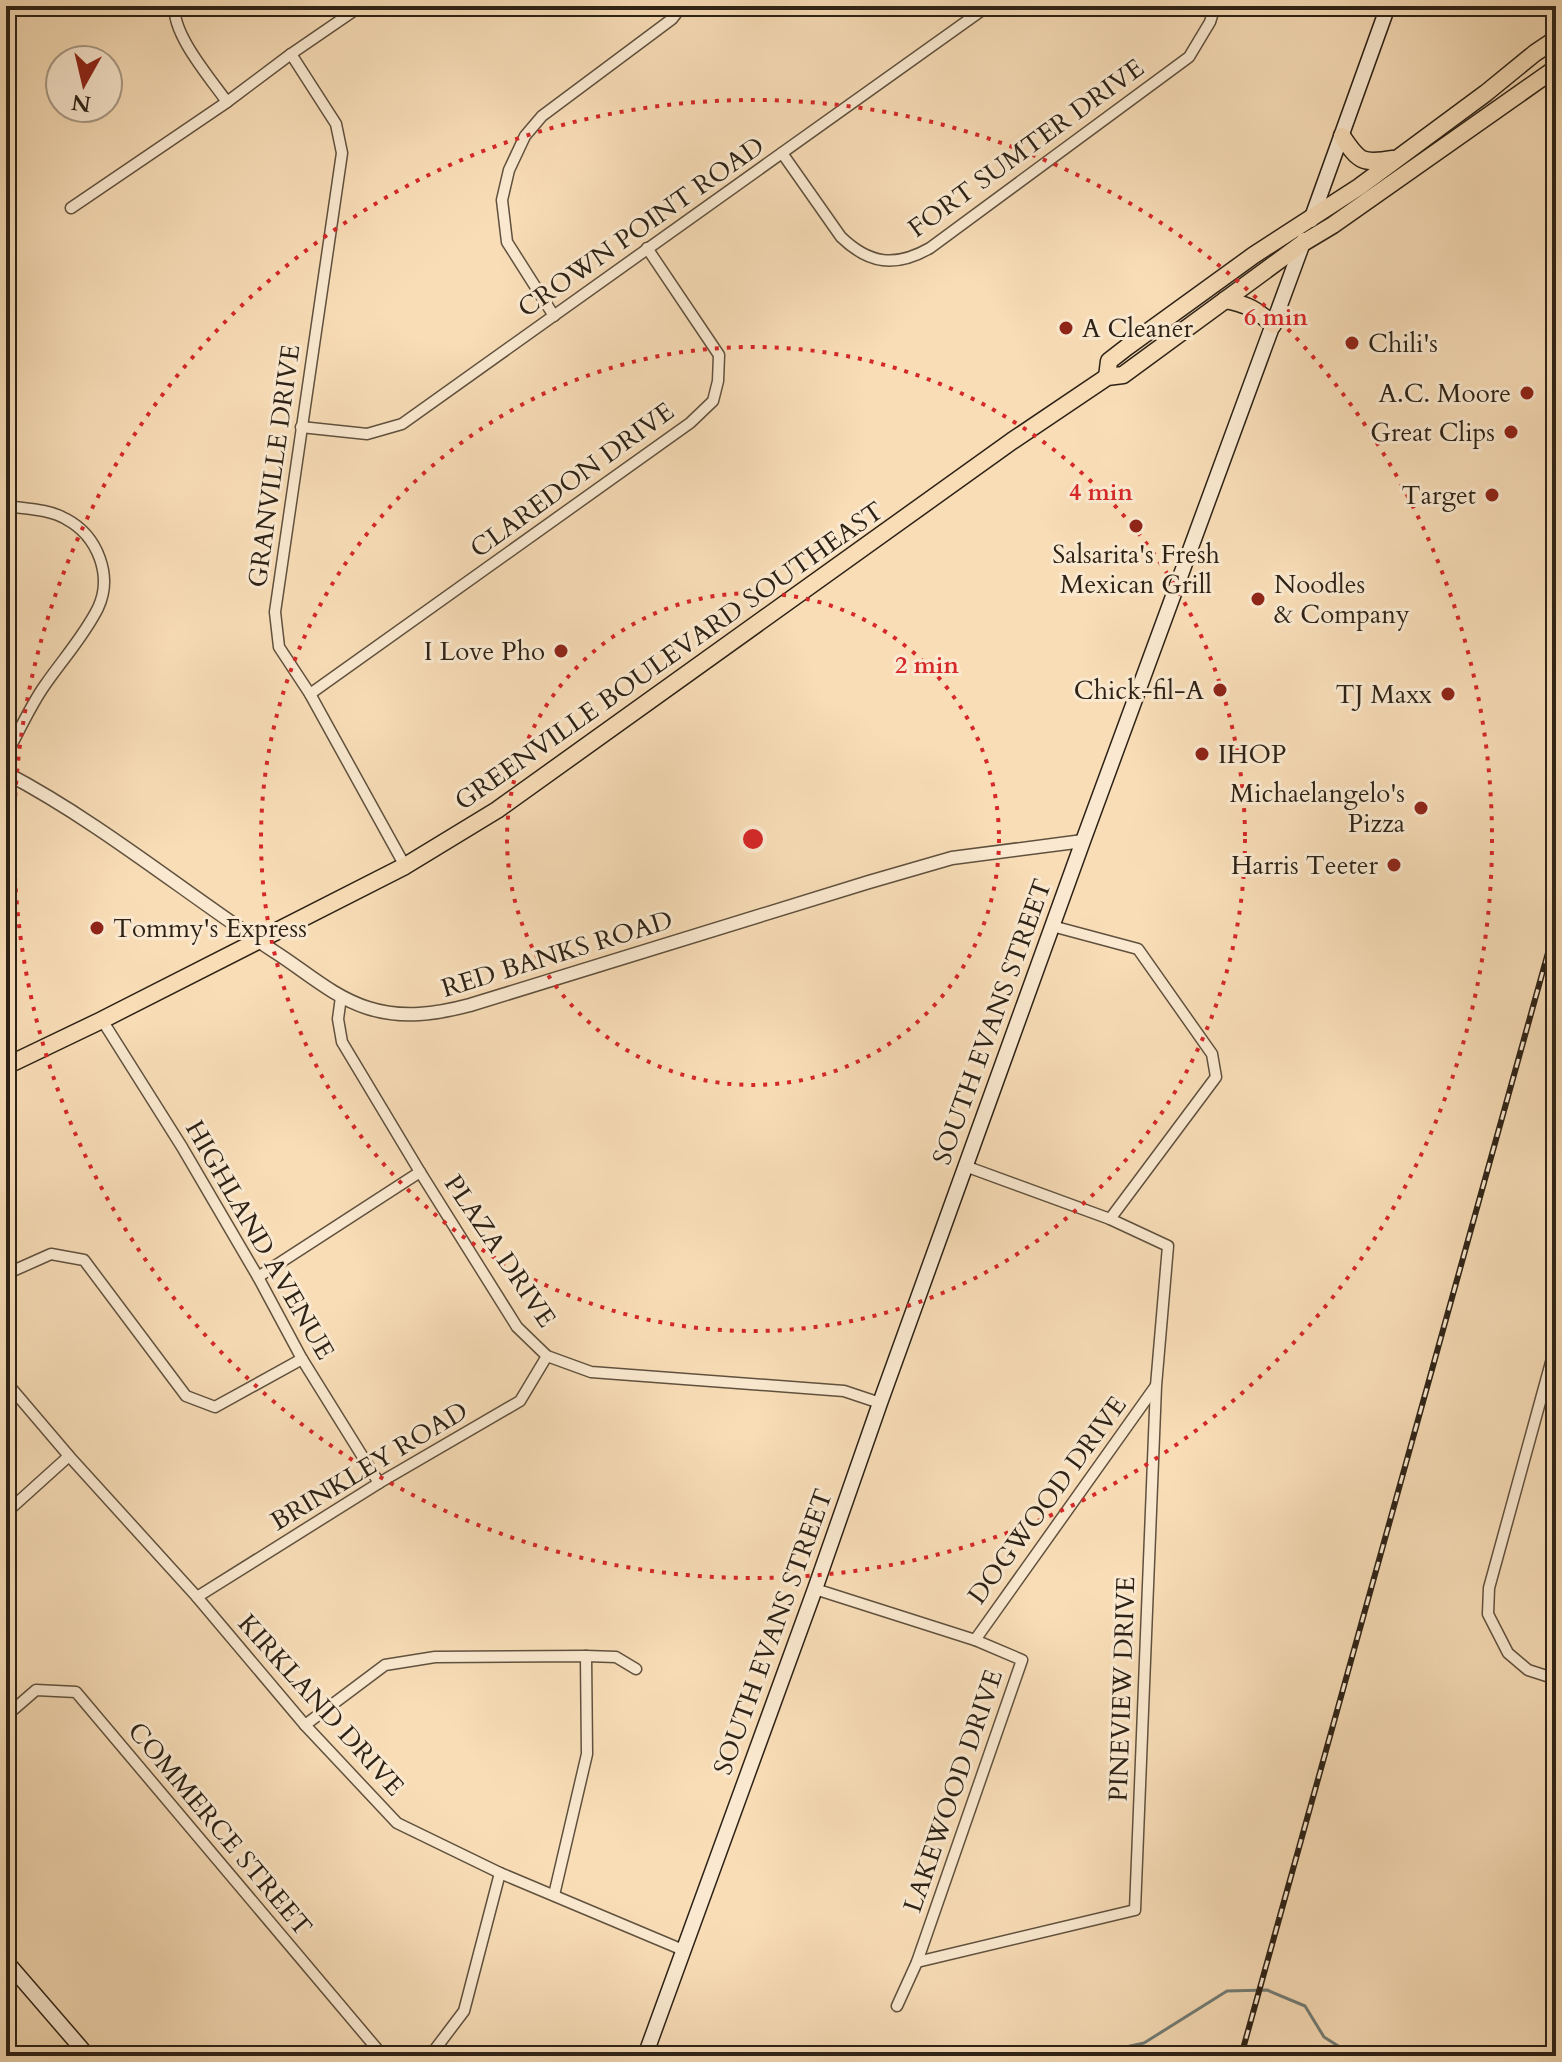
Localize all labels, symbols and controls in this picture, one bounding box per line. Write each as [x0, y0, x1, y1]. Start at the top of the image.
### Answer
north arrow [44, 44, 124, 124]
street label: FORT SUMTER DRIVE [901, 51, 1151, 245]
text: N [70, 87, 93, 119]
street label: CROWN POINT ROAD [511, 129, 771, 325]
text: 6 min [1244, 301, 1309, 334]
place label: A Cleaner [1082, 311, 1194, 346]
marker: A Cleaner [1057, 319, 1075, 337]
place label: Chili's [1368, 326, 1438, 361]
marker: Chili's [1343, 334, 1361, 352]
street label: GRANVILLE DRIVE [240, 342, 308, 590]
place label: A.C. Moore [1379, 376, 1511, 411]
marker: A.C. Moore [1518, 384, 1536, 402]
street label: CLAREDON DRIVE [463, 394, 681, 566]
place label: Great Clips [1370, 415, 1495, 450]
marker: Great Clips [1502, 423, 1520, 441]
text: 4 min [1069, 476, 1134, 509]
place label: Target [1402, 478, 1476, 513]
marker: Target [1483, 486, 1501, 504]
street label: GREENVILLE BOULEVARD SOUTHEAST [447, 494, 891, 818]
marker: Salsarita's Fresh Mexican Grill [1127, 517, 1145, 535]
place label: Salsarita's Fresh Mexican Grill [1052, 537, 1220, 602]
place label: Noodles & Company [1274, 567, 1410, 632]
marker: Noodles & Company [1249, 590, 1267, 608]
place label: I Love Pho [424, 634, 545, 669]
marker: I Love Pho [552, 642, 570, 660]
text: 2 min [895, 649, 960, 682]
place label: Chick-fil-A [1074, 673, 1204, 708]
place label: TJ Maxx [1336, 677, 1432, 712]
marker: Chick-fil-A [1211, 681, 1229, 699]
marker: TJ Maxx [1439, 685, 1457, 703]
place label: IHOP [1218, 737, 1286, 772]
marker: IHOP [1193, 745, 1211, 763]
place label: Michaelangelo's Pizza [1230, 776, 1405, 841]
marker: Michaelangelo's Pizza [1412, 799, 1430, 817]
centre of rings [739, 825, 767, 853]
place label: Harris Teeter [1231, 848, 1379, 883]
marker: Harris Teeter [1385, 856, 1403, 874]
street label: SOUTH EVANS STREET [924, 874, 1060, 1170]
street label: RED BANKS ROAD [437, 902, 677, 1006]
place label: Tommy's Express [113, 911, 307, 946]
marker: Tommy's Express [88, 919, 106, 937]
street label: HIGHLAND AVENUE [177, 1114, 343, 1366]
street label: PLAZA DRIVE [436, 1168, 564, 1334]
street label: DOGWOOD DRIVE [960, 1389, 1134, 1611]
street label: BRINKLEY ROAD [264, 1393, 474, 1539]
street label: SOUTH EVANS STREET [705, 1484, 841, 1780]
street label: PINEVIEW DRIVE [1101, 1576, 1143, 1802]
street label: KIRKLAND DRIVE [230, 1607, 412, 1803]
street label: LAKEWOOD DRIVE [895, 1665, 1011, 1917]
street label: COMMERCE STREET [120, 1714, 320, 1944]

